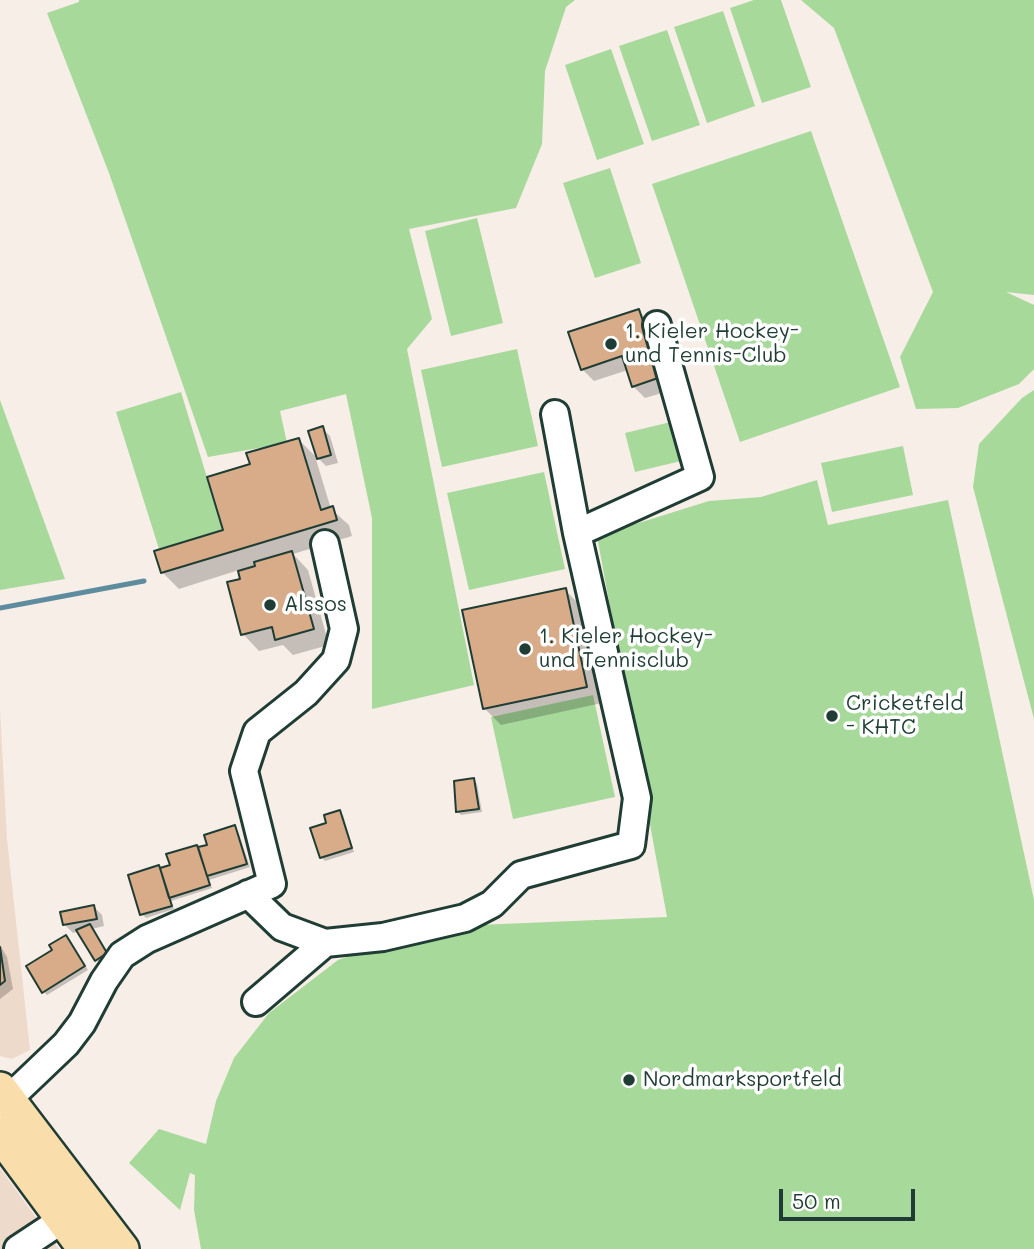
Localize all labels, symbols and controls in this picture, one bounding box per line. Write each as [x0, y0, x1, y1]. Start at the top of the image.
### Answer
place label: 1. Kieler Hockey- und Tennis-Club [625, 319, 799, 369]
marker: 1. Kieler Hockey- und Tennis-Club [603, 336, 619, 352]
place label: Alssos [284, 592, 347, 618]
marker: Alssos [262, 597, 278, 613]
place label: 1. Kieler Hockey- und Tennisclub [539, 624, 713, 674]
marker: 1. Kieler Hockey- und Tennisclub [517, 641, 533, 657]
place label: Cricketfeld - KHTC [846, 691, 963, 741]
marker: Cricketfeld - KHTC [824, 708, 840, 724]
place label: Nordmarksportfeld [643, 1067, 841, 1093]
marker: Nordmarksportfeld [621, 1072, 637, 1088]
scale bar [782, 1176, 918, 1220]
text: 50 m [792, 1187, 841, 1214]

